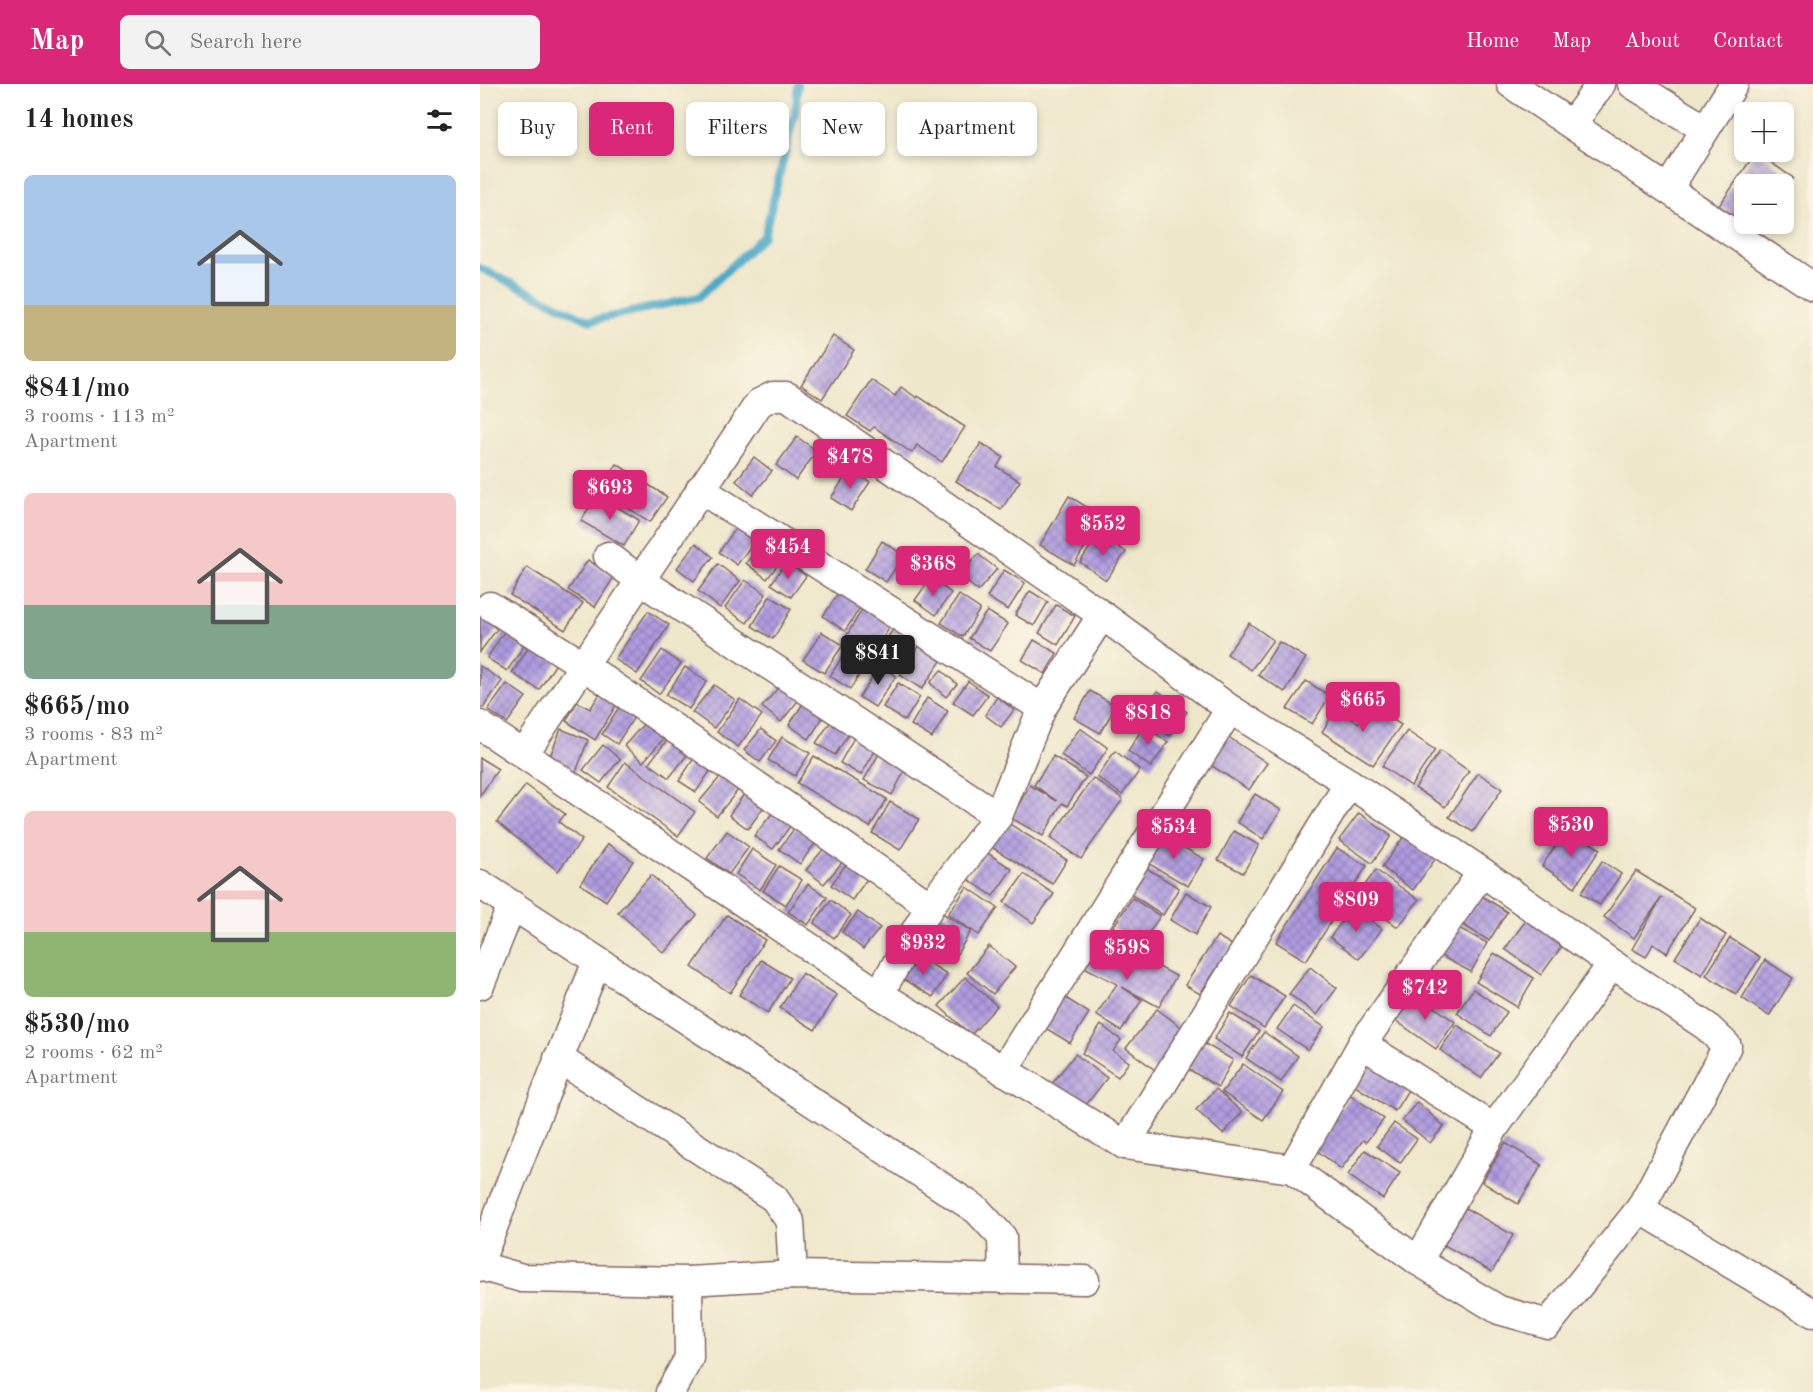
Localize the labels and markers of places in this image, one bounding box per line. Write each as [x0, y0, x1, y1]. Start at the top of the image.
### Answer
pin: $478 [814, 439, 886, 490]
pin: $693 [574, 470, 646, 521]
pin: $552 [1067, 506, 1139, 557]
pin: $454 [752, 529, 824, 580]
pin: $368 [897, 546, 969, 597]
pin: $841 [842, 635, 914, 686]
pin: $665 [1327, 682, 1399, 733]
pin: $818 [1112, 695, 1184, 746]
pin: $530 [1535, 807, 1607, 858]
pin: $534 [1138, 809, 1210, 860]
pin: $809 [1320, 882, 1392, 933]
pin: $932 [887, 925, 959, 976]
pin: $598 [1091, 930, 1163, 981]
pin: $742 [1389, 970, 1461, 1021]

